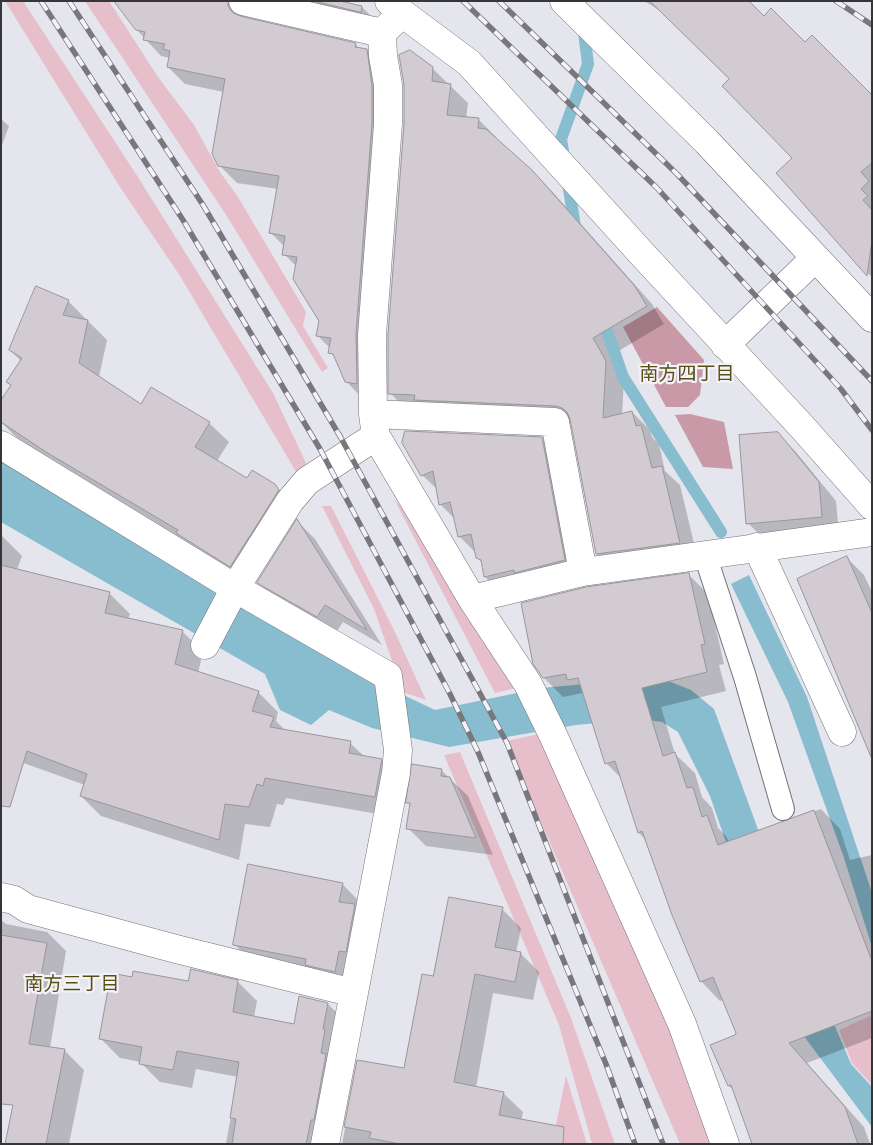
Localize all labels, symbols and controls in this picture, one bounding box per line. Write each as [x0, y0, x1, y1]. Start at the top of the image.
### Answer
district label: 南方四丁目 [640, 364, 734, 386]
district label: 南方三丁目 [25, 974, 119, 996]

